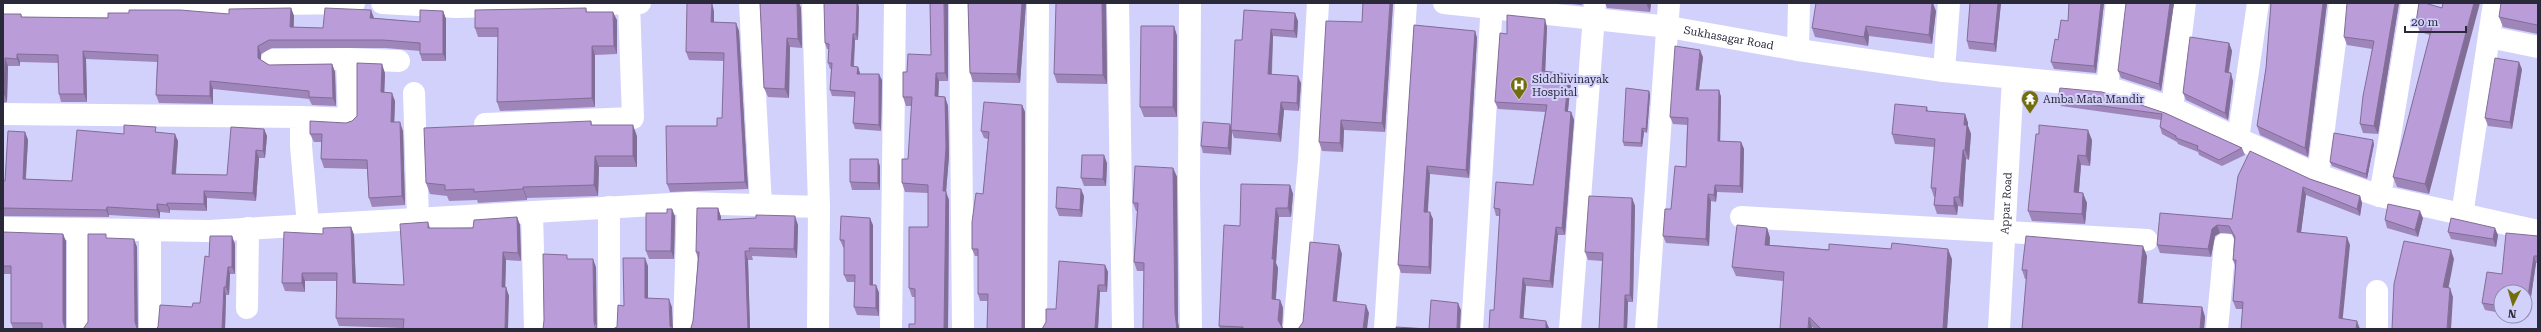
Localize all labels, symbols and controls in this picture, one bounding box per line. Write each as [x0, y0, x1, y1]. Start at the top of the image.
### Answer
scale bar [2405, 8, 2466, 34]
text: 20 m [2411, 15, 2438, 29]
street label: Sukhasagar Road [1683, 23, 1775, 52]
place label: Siddhivinayak Hospital [1532, 73, 1609, 99]
hospital icon: Siddhivinayak Hospital [1509, 75, 1529, 100]
temple icon: Amba Mata Mandir [2020, 89, 2040, 114]
place label: Amba Mata Mandir [2043, 93, 2144, 106]
street label: Appar Road [1998, 172, 2014, 235]
north arrow [2493, 284, 2533, 324]
text: N [2507, 307, 2517, 320]

